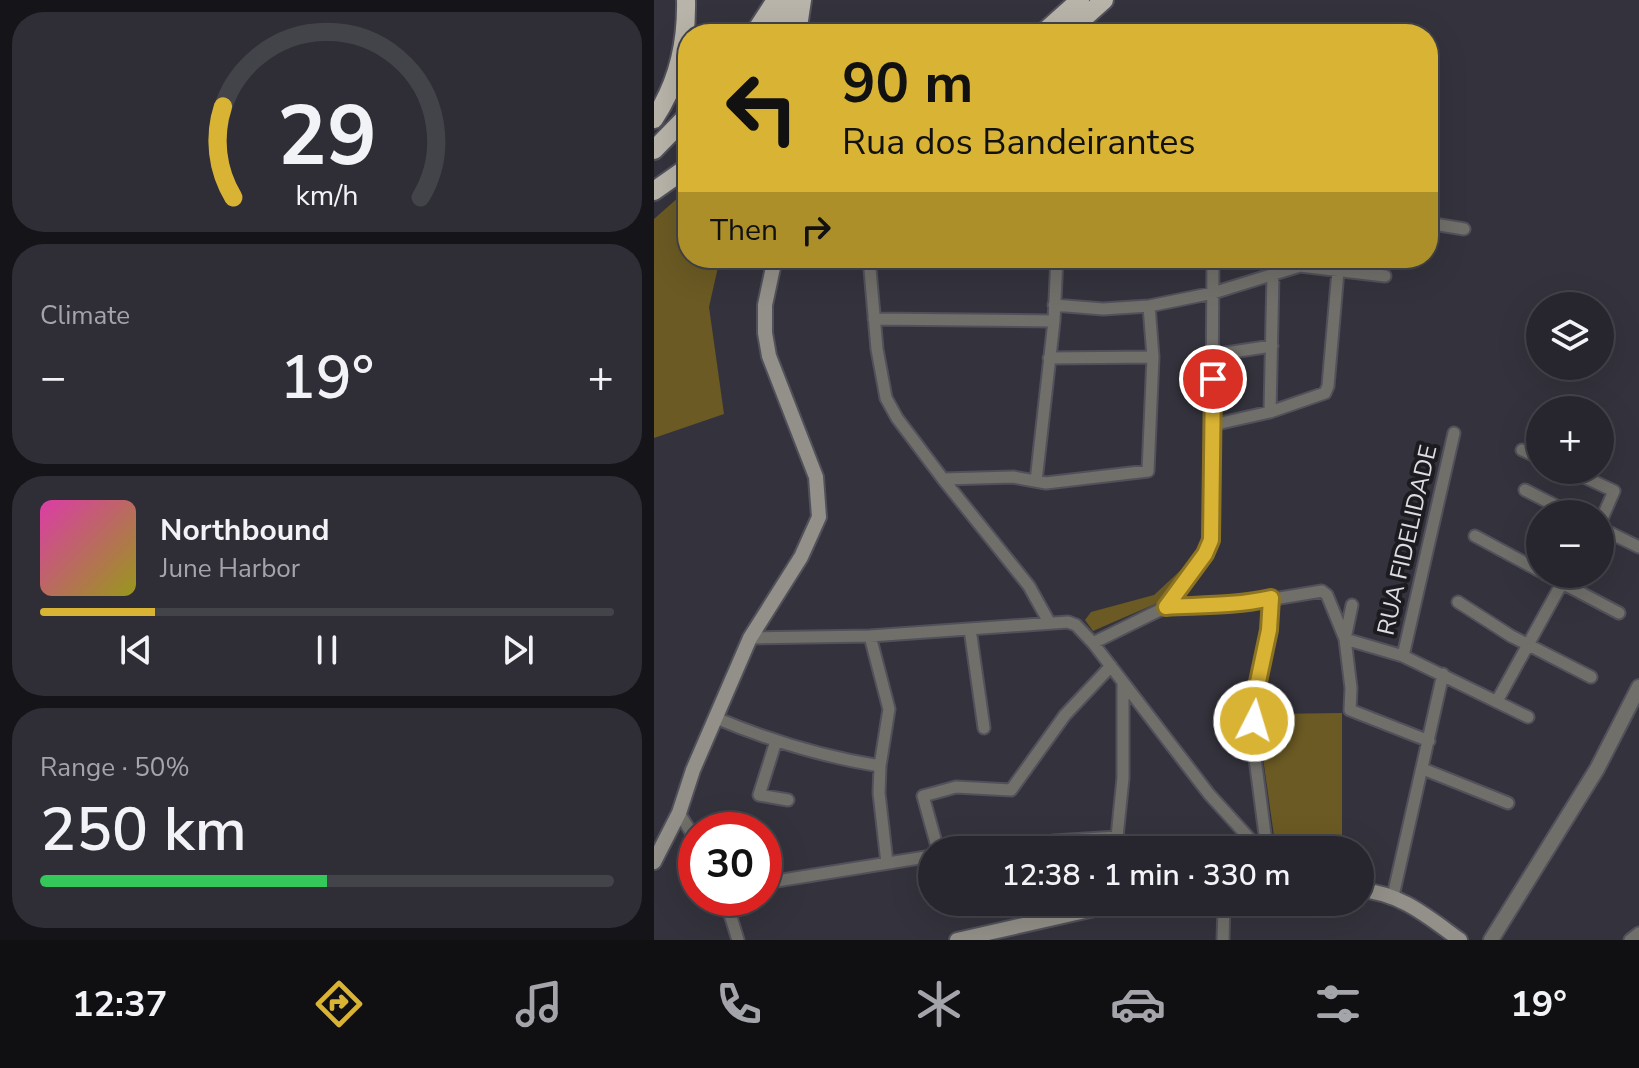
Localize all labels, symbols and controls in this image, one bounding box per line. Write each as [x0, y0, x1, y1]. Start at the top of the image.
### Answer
text: 90 m [842, 45, 973, 122]
icon: left [710, 56, 814, 160]
text: 29 [277, 80, 377, 193]
text: Rua dos Bandeirantes [842, 118, 1196, 167]
text: km/h [296, 176, 358, 215]
icon: right [794, 208, 838, 252]
text: Then [710, 210, 778, 251]
map controls [1526, 292, 1614, 588]
button: layers [1526, 292, 1614, 380]
text: Climate [40, 298, 130, 333]
text: 19° [280, 337, 374, 419]
pin [1179, 345, 1247, 413]
text: − [40, 348, 66, 408]
text: + [588, 348, 614, 408]
icon: arrive [1191, 357, 1235, 401]
button: + [1526, 396, 1614, 484]
street label: RUA FIDELIDADE [1370, 442, 1444, 638]
button: − [1526, 500, 1614, 588]
text: Northbound [160, 510, 330, 551]
text: June Harbor [160, 551, 300, 586]
icon: previous [114, 628, 158, 672]
icon: pause [305, 628, 349, 672]
icon: next [496, 628, 540, 672]
position arrow [1212, 679, 1296, 763]
text: Range · 50% [40, 750, 190, 785]
text: 250 km [40, 789, 247, 871]
speed limit sign: 30 [678, 812, 782, 916]
text: 12:38 · 1 min · 330 m [1001, 855, 1291, 896]
icon: directions [311, 976, 367, 1032]
icon: music [511, 976, 567, 1032]
icon: phone [711, 976, 767, 1032]
icon: climate [911, 976, 967, 1032]
icon: car [1110, 976, 1166, 1032]
icon: filters [1310, 976, 1366, 1032]
text: 12:37 [72, 980, 167, 1029]
text: 19° [1510, 980, 1567, 1029]

